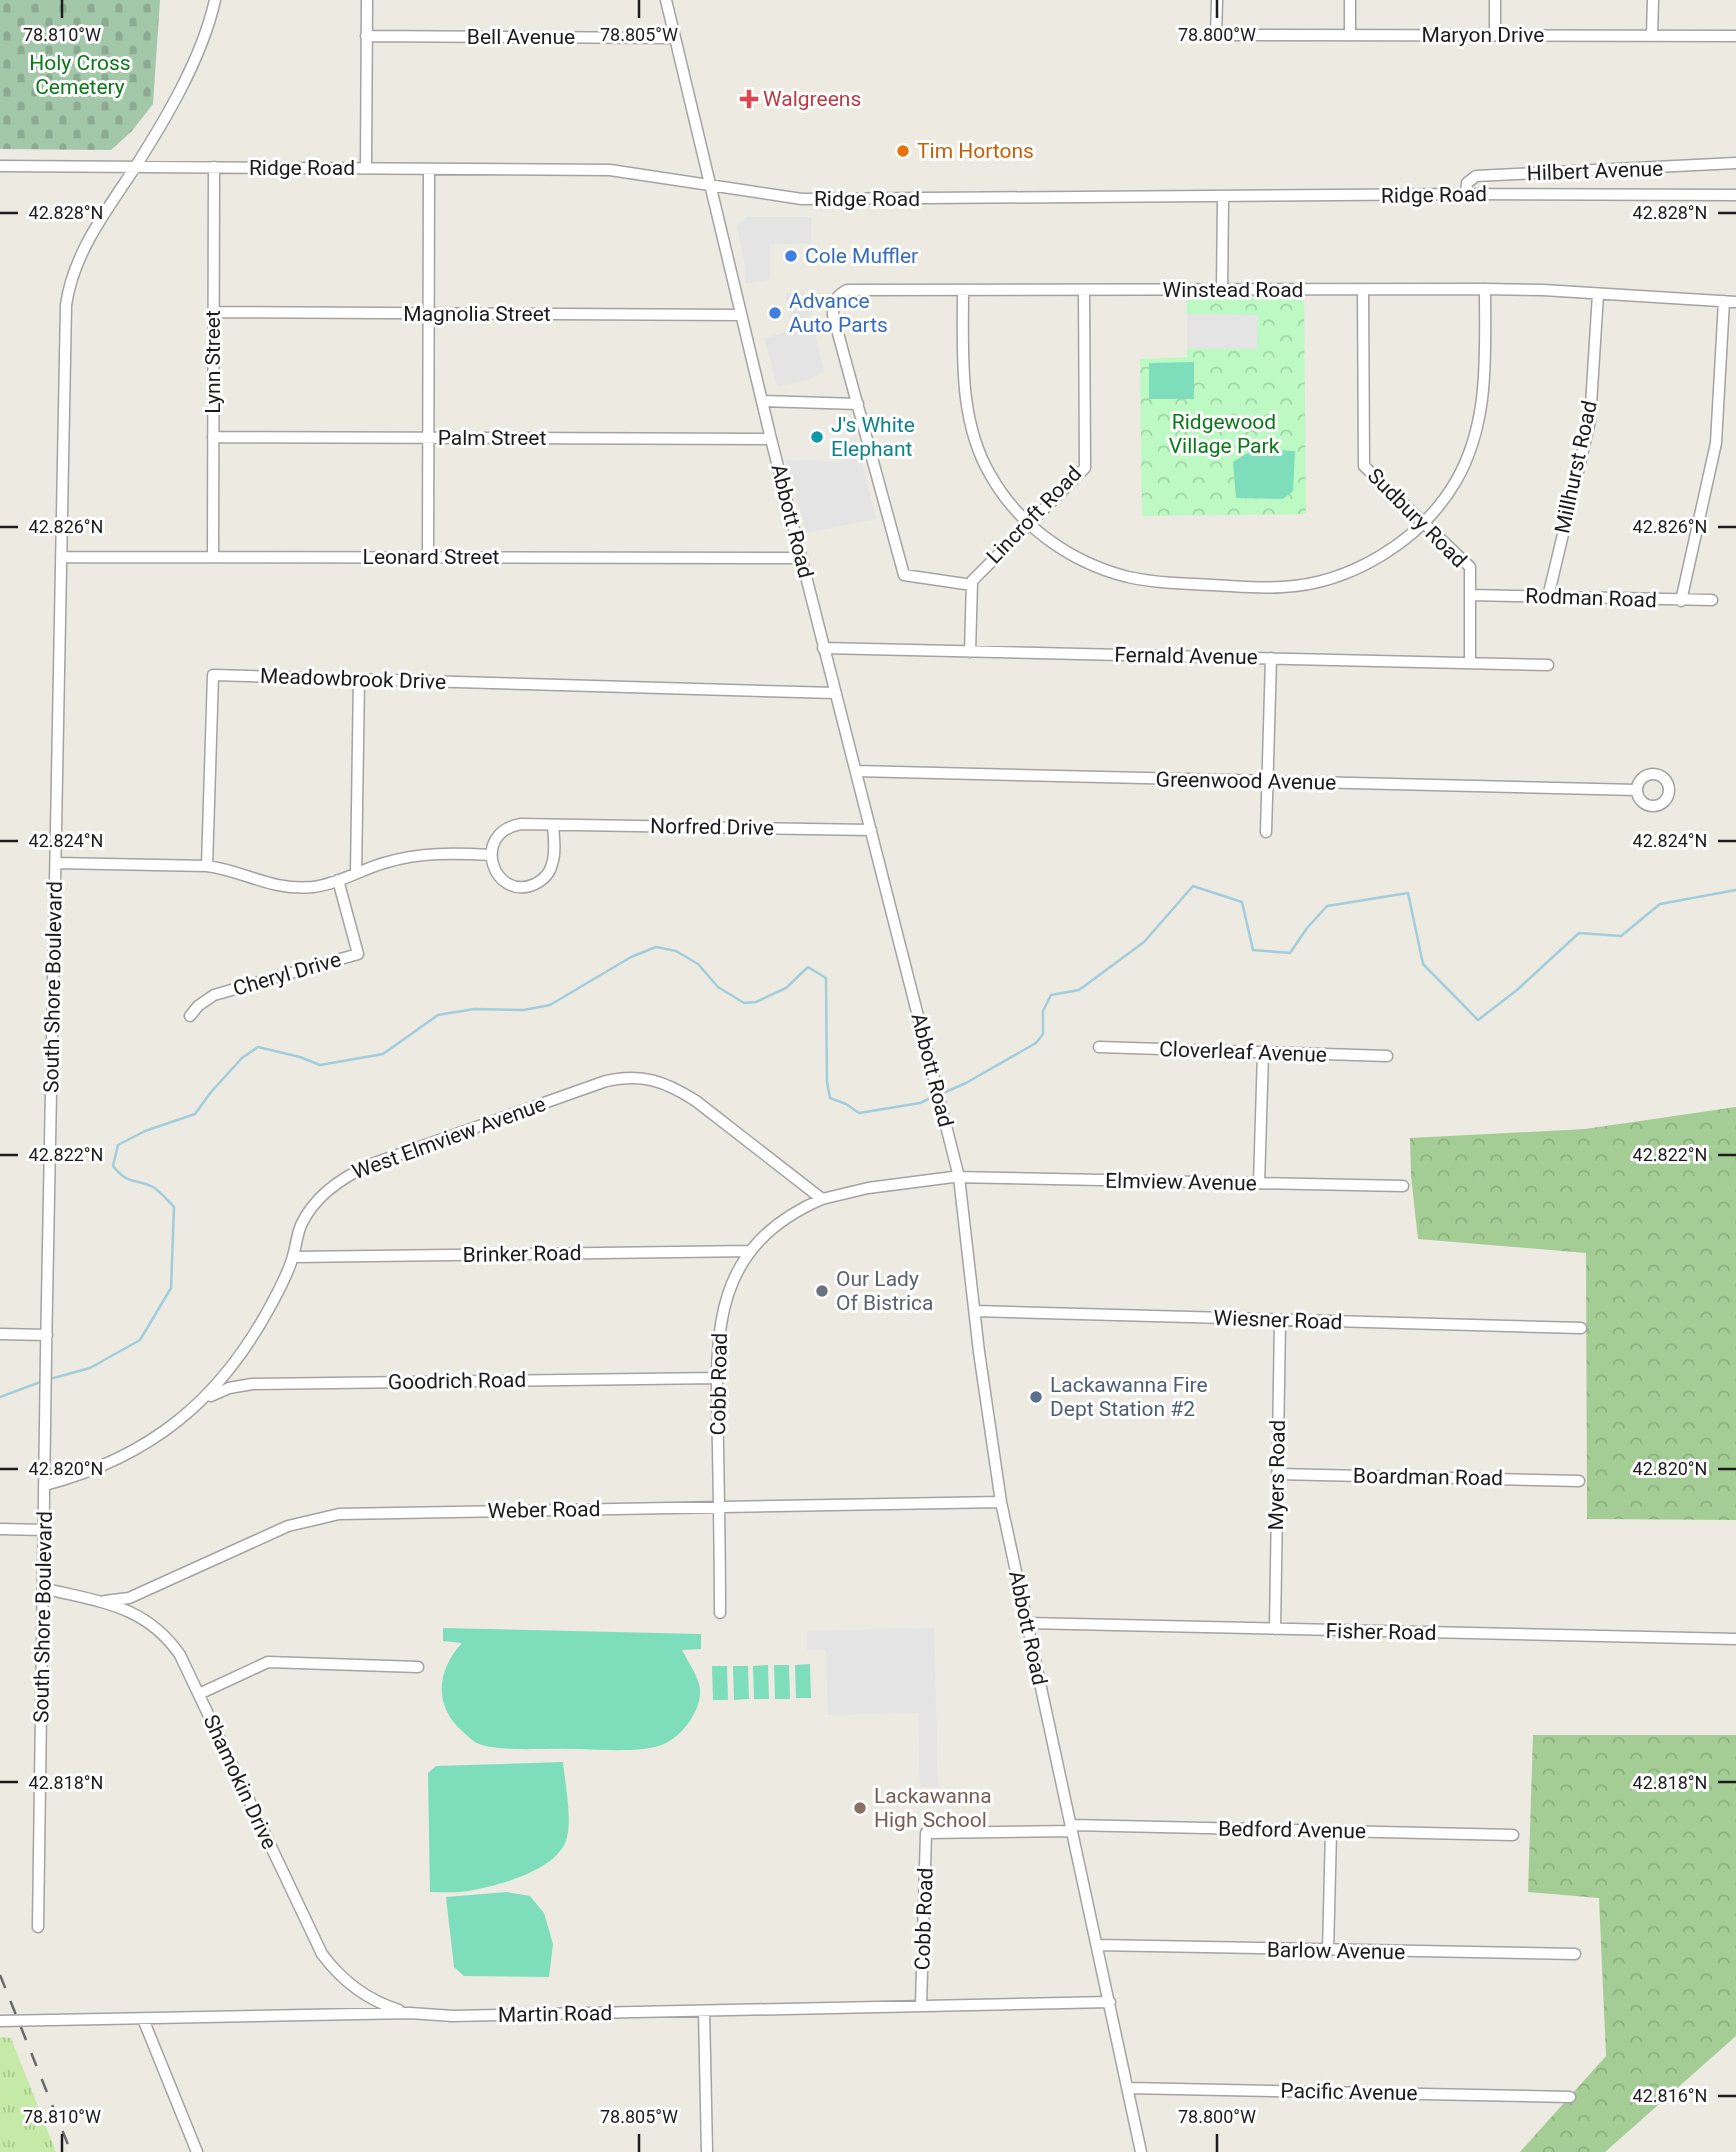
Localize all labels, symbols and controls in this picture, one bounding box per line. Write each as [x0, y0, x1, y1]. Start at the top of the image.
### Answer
street label: Maryon Drive [1422, 23, 1544, 47]
text: 78.810°W [23, 24, 101, 45]
text: 78.805°W [600, 24, 678, 45]
text: 78.800°W [1178, 24, 1256, 45]
street label: Bell Avenue [467, 25, 575, 49]
park label: Holy Cross Cemetery [29, 51, 131, 99]
place label: Walgreens [763, 87, 861, 111]
marker: Walgreens [741, 91, 757, 107]
place label: Tim Hortons [917, 139, 1034, 163]
marker: Tim Hortons [895, 143, 911, 159]
street label: Ridge Road [249, 156, 355, 180]
street label: Hilbert Avenue [1526, 157, 1664, 185]
street label: Ridge Road [1381, 182, 1487, 208]
street label: Ridge Road [814, 187, 920, 211]
text: 42.828°N [29, 202, 103, 223]
text: 42.828°N [1633, 202, 1707, 223]
place label: Cole Muffler [805, 244, 918, 268]
marker: Cole Muffler [783, 248, 799, 264]
street label: Winstead Road [1163, 278, 1303, 302]
place label: Advance Auto Parts [789, 289, 888, 337]
street label: Magnolia Street [403, 302, 551, 326]
marker: Advance Auto Parts [767, 305, 783, 321]
street label: Lynn Street [201, 310, 225, 414]
street label: Millhurst Road [1550, 398, 1602, 536]
park label: Ridgewood Village Park [1169, 410, 1280, 458]
place label: J's White Elephant [831, 413, 915, 461]
street label: Palm Street [438, 426, 546, 450]
marker: J's White Elephant [809, 429, 825, 445]
street label: Abbott Road [766, 462, 818, 580]
street label: Lincroft Road [982, 462, 1086, 568]
street label: Sudbury Road [1363, 464, 1471, 572]
text: 42.826°N [29, 516, 103, 537]
text: 42.826°N [1633, 516, 1707, 537]
street label: Leonard Street [363, 545, 500, 569]
street label: Rodman Road [1525, 584, 1657, 612]
street label: Fernald Avenue [1114, 643, 1258, 669]
street label: Meadowbrook Drive [260, 664, 446, 694]
street label: Greenwood Avenue [1156, 767, 1336, 795]
street label: Norfred Drive [650, 814, 774, 840]
text: 42.824°N [29, 830, 103, 851]
text: 42.824°N [1633, 830, 1707, 851]
street label: South Shore Boulevard [39, 881, 67, 1093]
street label: Cheryl Drive [230, 947, 344, 1001]
street label: Abbott Road [906, 1011, 958, 1129]
street label: Cloverleaf Avenue [1159, 1037, 1327, 1067]
street label: West Elmview Avenue [349, 1092, 549, 1184]
text: 42.822°N [29, 1144, 103, 1165]
text: 42.822°N [1633, 1144, 1707, 1165]
street label: Elmview Avenue [1105, 1169, 1257, 1195]
street label: Brinker Road [462, 1241, 582, 1267]
place label: Our Lady Of Bistrica [836, 1267, 934, 1315]
marker: Our Lady Of Bistrica [814, 1283, 830, 1299]
street label: Wiesner Road [1213, 1306, 1343, 1334]
street label: Cobb Road [706, 1332, 732, 1436]
street label: Goodrich Road [388, 1368, 526, 1394]
place label: Lackawanna Fire Dept Station #2 [1050, 1373, 1208, 1421]
marker: Lackawanna Fire Dept Station #2 [1028, 1389, 1044, 1405]
street label: Myers Road [1264, 1419, 1290, 1531]
text: 42.820°N [29, 1458, 103, 1479]
text: 42.820°N [1633, 1458, 1707, 1479]
street label: Boardman Road [1353, 1464, 1503, 1490]
street label: Weber Road [487, 1497, 601, 1523]
street label: South Shore Boulevard [29, 1511, 57, 1723]
street label: Abbott Road [1004, 1569, 1052, 1687]
street label: Fisher Road [1325, 1619, 1437, 1645]
street label: Shamokin Drive [198, 1711, 282, 1853]
text: 42.818°N [29, 1772, 103, 1793]
text: 42.818°N [1633, 1772, 1707, 1793]
place label: Lackawanna High School [874, 1784, 992, 1832]
marker: Lackawanna High School [852, 1800, 868, 1816]
street label: Bedford Avenue [1218, 1817, 1366, 1843]
street label: Cobb Road [910, 1867, 938, 1971]
street label: Barlow Avenue [1267, 1938, 1405, 1964]
street label: Martin Road [498, 2001, 612, 2027]
street label: Pacific Avenue [1280, 2079, 1418, 2105]
text: 42.816°N [1633, 2085, 1707, 2106]
text: 78.810°W [23, 2106, 101, 2127]
text: 78.805°W [600, 2106, 678, 2127]
text: 78.800°W [1178, 2106, 1256, 2127]

